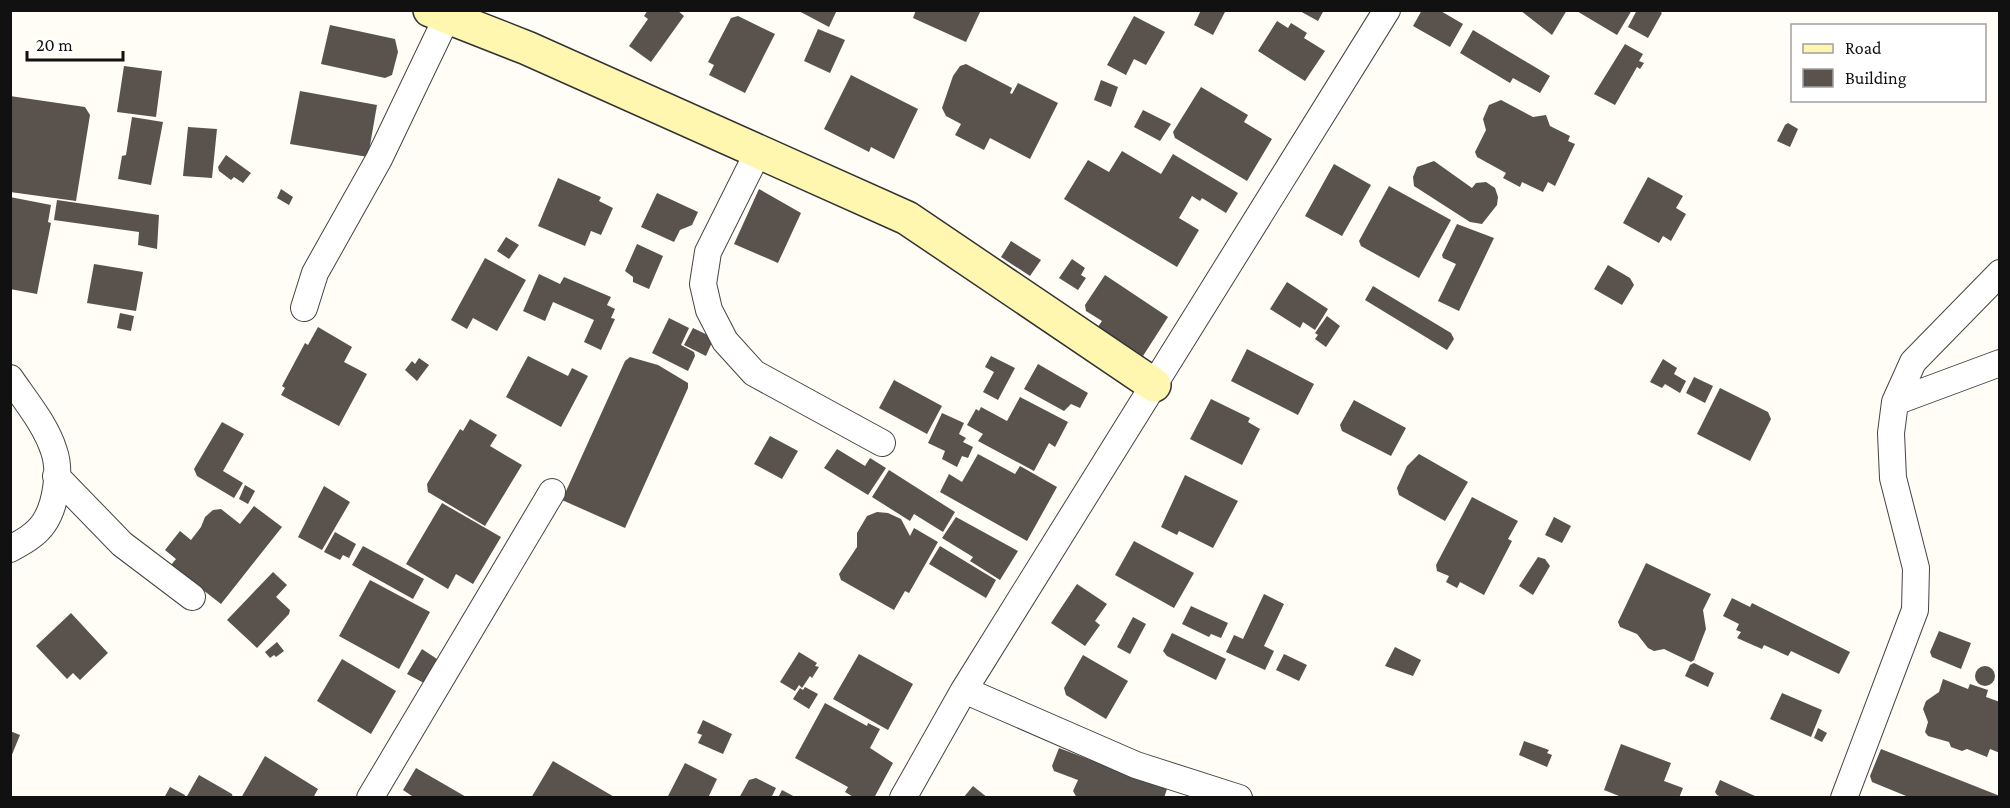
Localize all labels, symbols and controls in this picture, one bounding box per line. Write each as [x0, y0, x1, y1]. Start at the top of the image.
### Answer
scale bar [27, 24, 123, 62]
legend [1791, 24, 1986, 102]
text: 20 m [36, 35, 73, 55]
text: Road [1845, 38, 1882, 58]
text: Building [1845, 68, 1907, 88]

